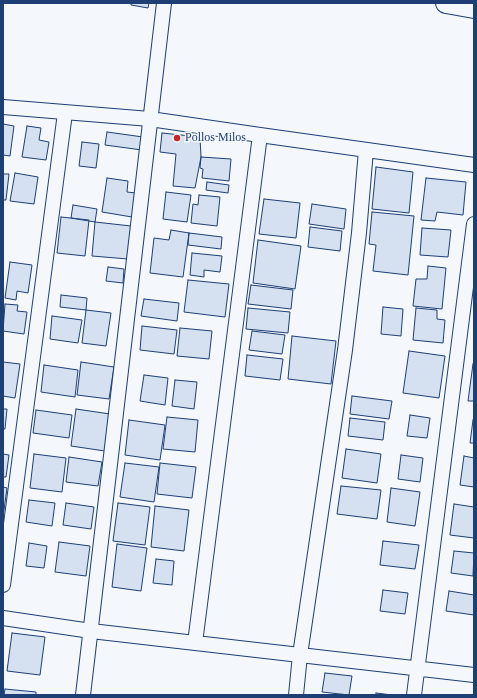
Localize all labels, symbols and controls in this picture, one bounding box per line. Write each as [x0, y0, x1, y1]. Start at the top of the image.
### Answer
place label: Pollos Milos [185, 131, 246, 145]
marker: Pollos Milos [172, 133, 182, 143]

